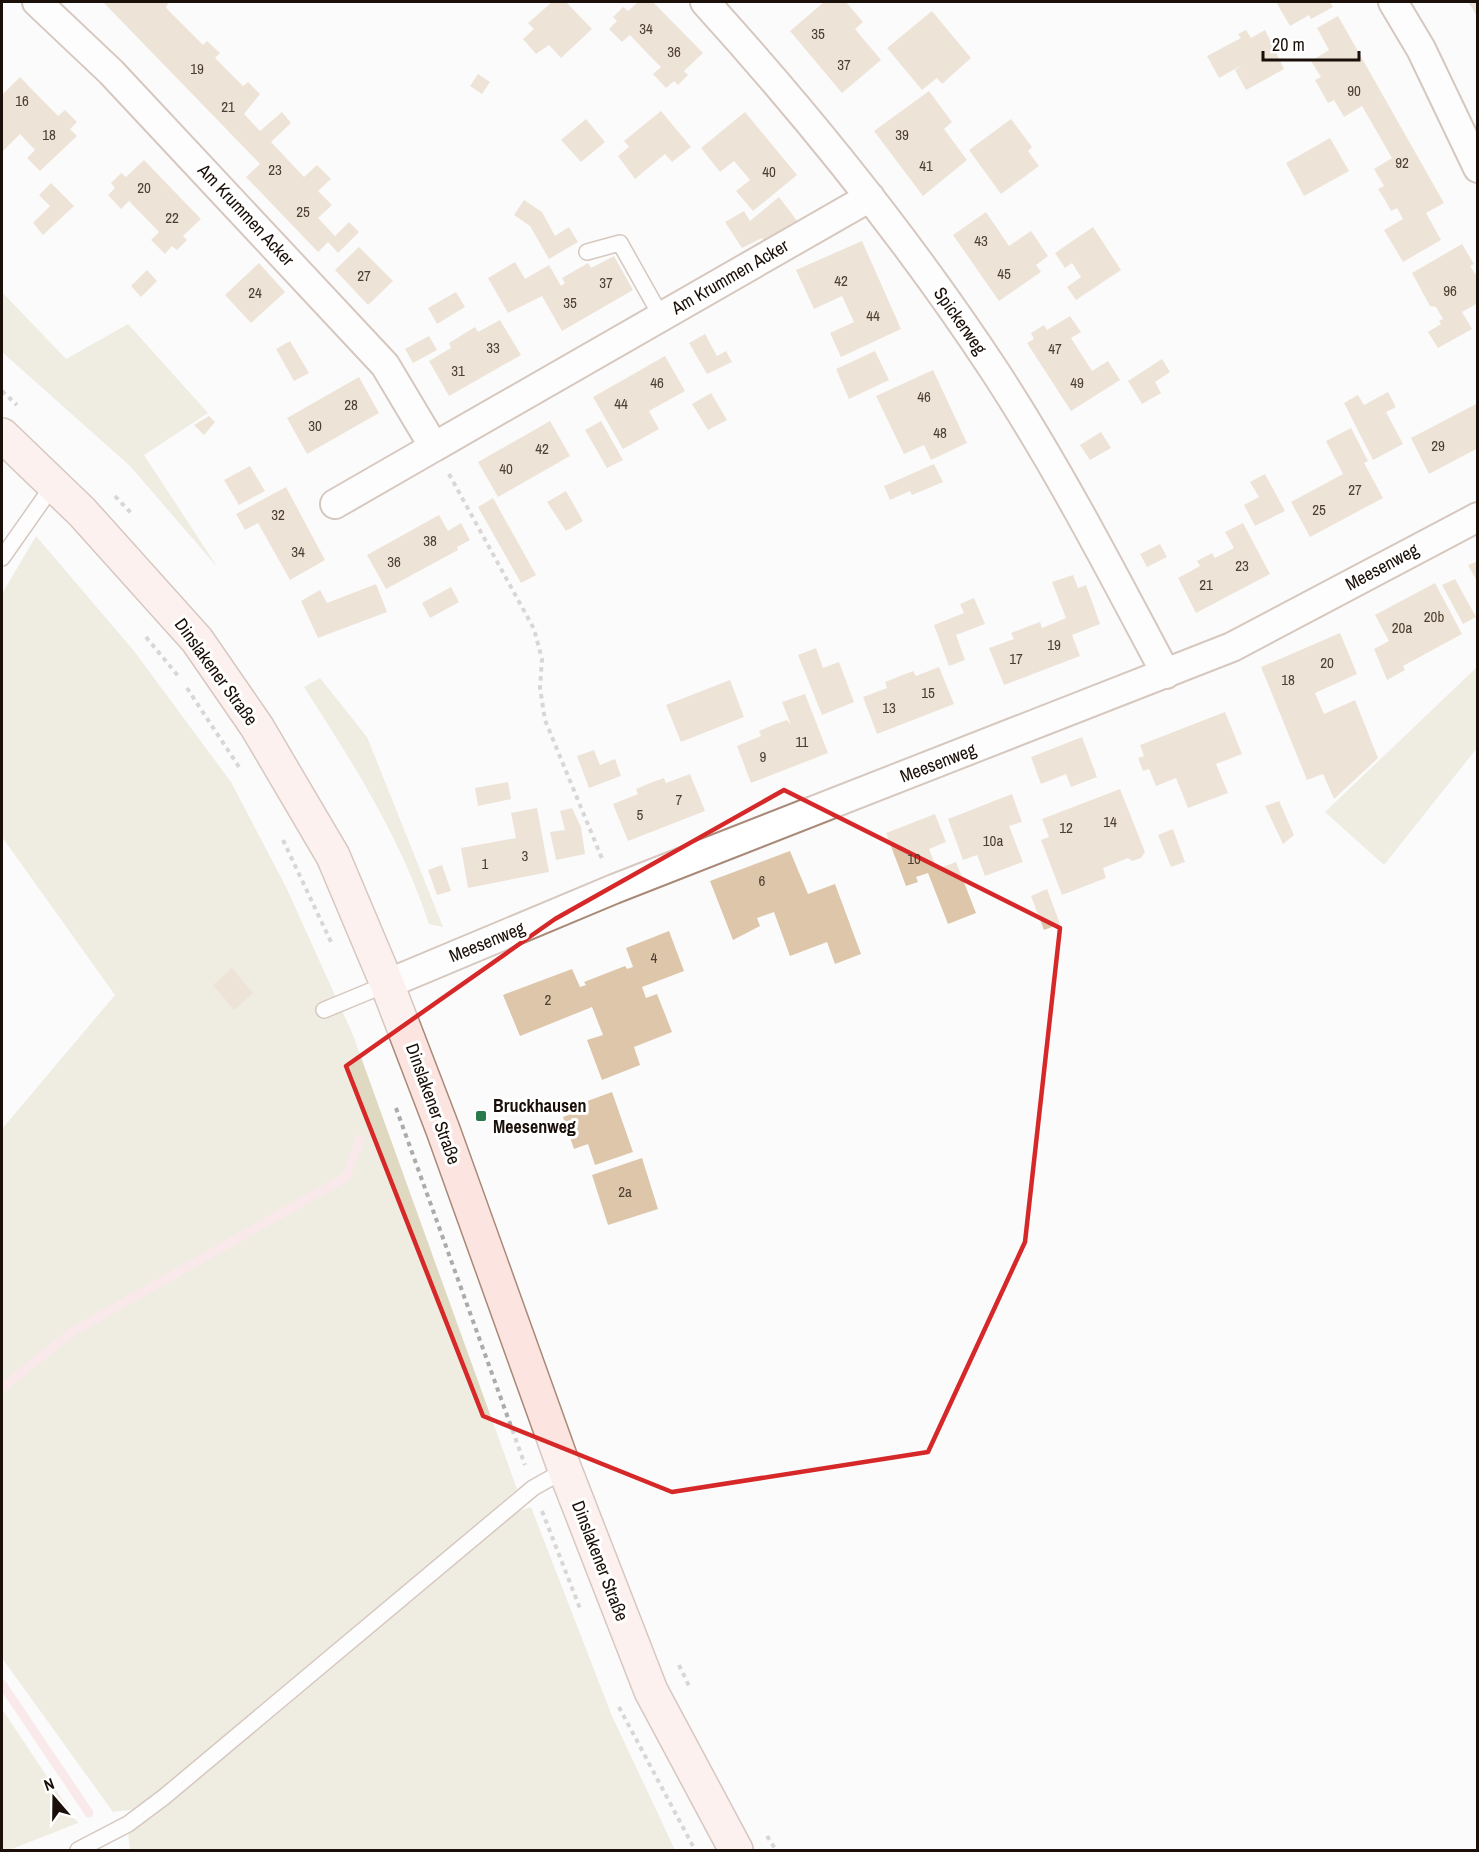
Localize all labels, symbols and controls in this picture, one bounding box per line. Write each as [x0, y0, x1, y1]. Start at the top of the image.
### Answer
house number: 34 [639, 18, 653, 39]
house number: 35 [811, 23, 825, 44]
scale bar [1263, 24, 1359, 62]
text: 20 m [1272, 32, 1305, 57]
house number: 36 [667, 41, 681, 62]
house number: 37 [837, 54, 851, 75]
house number: 19 [190, 58, 204, 79]
house number: 90 [1347, 80, 1361, 101]
house number: 16 [15, 90, 29, 111]
house number: 21 [221, 96, 235, 117]
house number: 18 [42, 124, 56, 145]
house number: 39 [895, 124, 909, 145]
house number: 92 [1395, 152, 1409, 173]
house number: 41 [919, 155, 933, 176]
street label: Am Krummen Acker [192, 157, 300, 271]
house number: 23 [268, 159, 282, 180]
house number: 40 [762, 161, 776, 182]
house number: 20 [137, 177, 151, 198]
house number: 25 [296, 201, 310, 222]
house number: 22 [165, 207, 179, 228]
house number: 43 [974, 230, 988, 251]
street label: Am Krummen Acker [666, 233, 793, 321]
house number: 45 [997, 263, 1011, 284]
house number: 27 [357, 265, 371, 286]
house number: 42 [834, 270, 848, 291]
house number: 37 [599, 272, 613, 293]
house number: 96 [1443, 280, 1457, 301]
house number: 24 [248, 282, 262, 303]
street label: Spickerweg [928, 282, 993, 360]
house number: 35 [563, 292, 577, 313]
house number: 44 [866, 305, 880, 326]
house number: 33 [486, 337, 500, 358]
house number: 47 [1048, 338, 1062, 359]
house number: 31 [451, 360, 465, 381]
house number: 46 [650, 372, 664, 393]
house number: 49 [1070, 372, 1084, 393]
house number: 46 [917, 386, 931, 407]
house number: 44 [614, 393, 628, 414]
house number: 28 [344, 394, 358, 415]
house number: 30 [308, 415, 322, 436]
house number: 48 [933, 422, 947, 443]
house number: 29 [1431, 435, 1445, 456]
house number: 42 [535, 438, 549, 459]
house number: 40 [499, 458, 513, 479]
house number: 27 [1348, 479, 1362, 500]
house number: 25 [1312, 499, 1326, 520]
house number: 32 [271, 504, 285, 525]
house number: 38 [423, 530, 437, 551]
street label: Meesenweg [1341, 536, 1423, 596]
house number: 34 [291, 541, 305, 562]
house number: 36 [387, 551, 401, 572]
house number: 23 [1235, 555, 1249, 576]
house number: 21 [1199, 574, 1213, 595]
house number: 20b [1424, 606, 1444, 627]
street label: Dinslakener Straße [169, 613, 264, 730]
house number: 20a [1392, 617, 1412, 638]
house number: 19 [1047, 634, 1061, 655]
house number: 17 [1009, 648, 1023, 669]
house number: 20 [1320, 652, 1334, 673]
house number: 18 [1281, 669, 1295, 690]
house number: 15 [921, 682, 935, 703]
house number: 13 [882, 697, 896, 718]
house number: 11 [796, 731, 809, 752]
street label: Meesenweg [896, 736, 980, 788]
house number: 9 [760, 746, 767, 767]
house number: 7 [676, 789, 683, 810]
house number: 5 [637, 804, 644, 825]
house number: 14 [1103, 811, 1117, 832]
house number: 12 [1059, 817, 1073, 838]
house number: 10a [983, 830, 1003, 851]
house number: 3 [522, 845, 529, 866]
house number: 10 [907, 848, 921, 869]
house number: 1 [482, 853, 489, 874]
house number: 6 [759, 870, 766, 891]
street label: Meesenweg [445, 915, 529, 968]
house number: 4 [651, 947, 658, 968]
house number: 2 [545, 989, 552, 1010]
street label: Dinslakener Straße [400, 1040, 467, 1168]
place label: Bruckhausen Meesenweg [493, 1093, 587, 1139]
marker: Bruckhausen Meesenweg [474, 1109, 488, 1123]
house number: 2a [618, 1181, 632, 1202]
street label: Dinslakener Straße [566, 1497, 635, 1625]
north arrow [24, 1768, 84, 1828]
text: N [41, 1772, 57, 1796]

